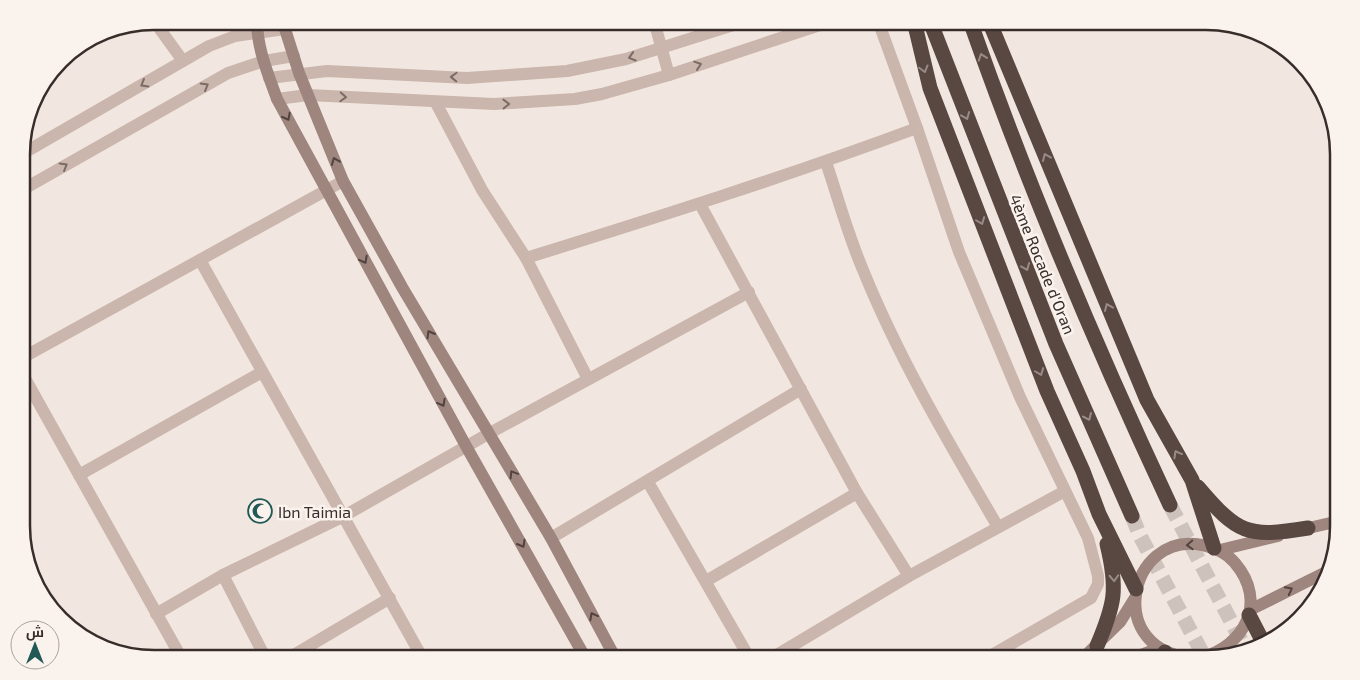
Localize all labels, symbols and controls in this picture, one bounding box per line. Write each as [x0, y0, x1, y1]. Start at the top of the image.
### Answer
one-way arrow [629, 51, 637, 61]
one-way arrow [978, 53, 988, 62]
one-way arrow [694, 61, 702, 71]
one-way arrow [918, 64, 929, 73]
one-way arrow [450, 72, 458, 83]
one-way arrow [140, 77, 149, 87]
one-way arrow [200, 82, 209, 92]
one-way arrow [340, 92, 348, 103]
one-way arrow [502, 99, 510, 109]
one-way arrow [960, 111, 970, 120]
one-way arrow [281, 112, 291, 121]
one-way arrow [1041, 153, 1052, 162]
one-way arrow [331, 158, 341, 166]
one-way arrow [59, 162, 68, 172]
street label: 4ème Rocade d'Oran [1006, 191, 1080, 337]
one-way arrow [975, 216, 985, 225]
one-way arrow [358, 255, 368, 264]
one-way arrow [1020, 262, 1030, 271]
one-way arrow [1104, 303, 1115, 312]
one-way arrow [426, 331, 436, 340]
one-way arrow [1034, 368, 1044, 376]
one-way arrow [436, 397, 446, 406]
one-way arrow [1082, 412, 1093, 421]
one-way arrow [1174, 450, 1184, 459]
one-way arrow [509, 471, 519, 480]
mosque icon: Ibn Taimia [247, 498, 273, 524]
place label: Ibn Taimia [278, 502, 351, 521]
one-way arrow [516, 539, 526, 548]
one-way arrow [1186, 539, 1194, 550]
one-way arrow [1108, 574, 1119, 582]
one-way arrow [1284, 586, 1293, 596]
one-way arrow [589, 612, 599, 621]
north arrow [10, 620, 60, 670]
text: ش [26, 623, 44, 641]

